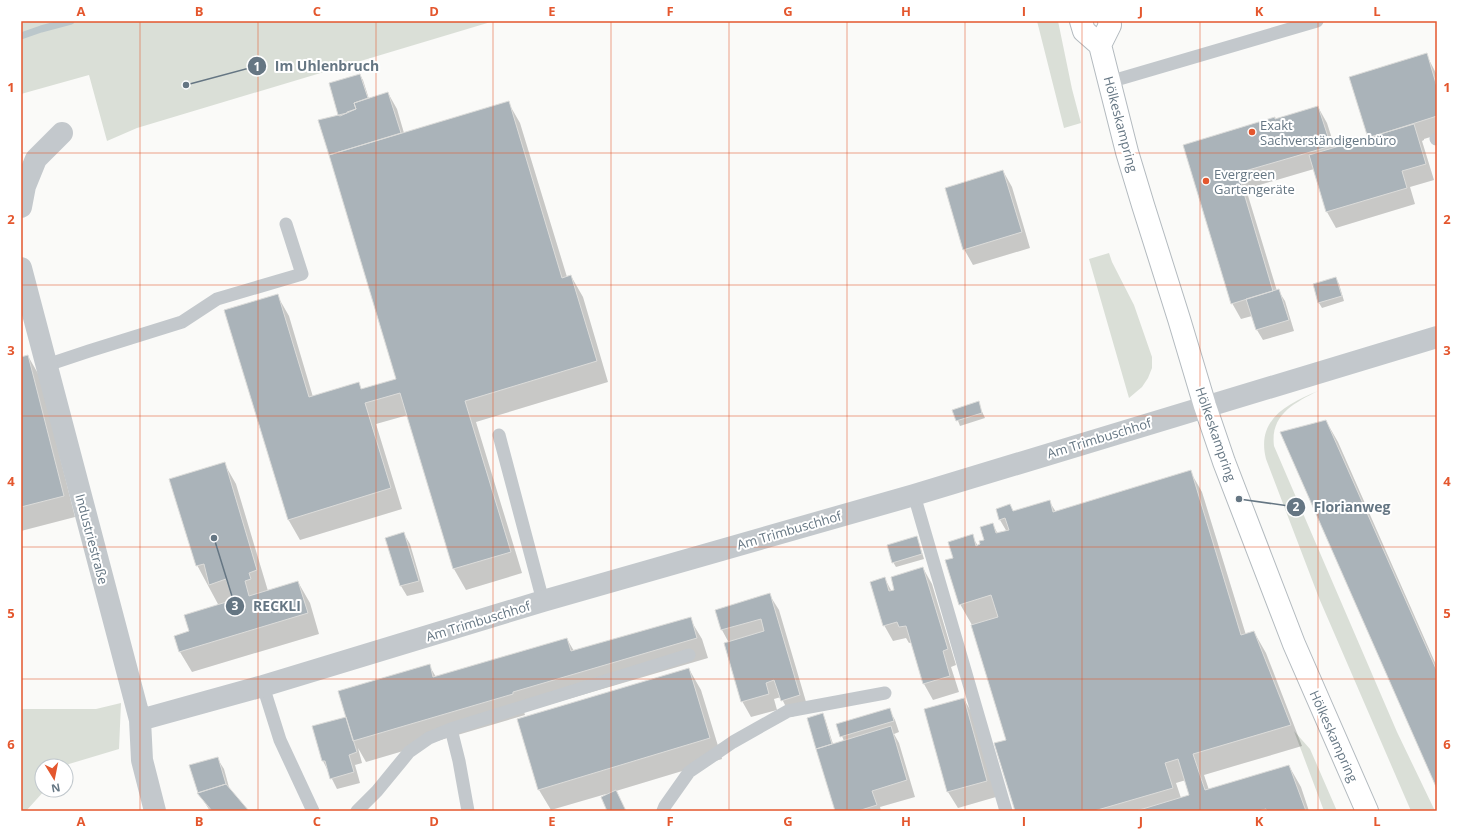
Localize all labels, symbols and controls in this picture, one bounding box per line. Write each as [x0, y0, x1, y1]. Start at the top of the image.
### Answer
text: A [77, 2, 86, 20]
text: B [195, 2, 204, 20]
text: C [313, 2, 321, 20]
text: D [429, 2, 439, 20]
text: E [548, 2, 556, 20]
text: F [666, 2, 674, 20]
text: G [783, 2, 793, 20]
text: H [901, 2, 911, 20]
text: I [1022, 2, 1026, 20]
text: J [1138, 2, 1143, 20]
text: K [1255, 2, 1264, 20]
text: L [1373, 2, 1381, 20]
callout: Im Uhlenbruch [247, 53, 387, 79]
text: Im Uhlenbruch [275, 56, 379, 75]
text: 1 [254, 58, 260, 75]
street label: Hölkeskampring [1100, 74, 1142, 174]
text: 1 [7, 78, 15, 96]
text: 1 [1443, 78, 1451, 96]
place label: Exakt Sachverständigenbüro [1260, 116, 1396, 149]
marker: Exakt Sachverständigenbüro [1247, 127, 1257, 137]
place label: Evergreen Gartengeräte [1214, 165, 1295, 198]
marker: Evergreen Gartengeräte [1201, 176, 1211, 186]
text: 2 [7, 210, 15, 228]
text: 2 [1443, 210, 1451, 228]
text: 3 [7, 341, 15, 359]
text: 3 [1443, 341, 1451, 359]
street label: Hölkeskampring [1191, 384, 1241, 484]
street label: Am Trimbuschhof [1045, 413, 1154, 462]
text: 4 [7, 472, 15, 490]
text: 4 [1443, 472, 1451, 490]
street label: Industriestraße [71, 492, 113, 586]
callout: Florianweg [1286, 494, 1399, 520]
text: Florianweg [1313, 497, 1391, 516]
text: 2 [1293, 498, 1300, 515]
street label: Am Trimbuschhof [735, 506, 844, 554]
callout: RECKLI [225, 593, 309, 619]
text: RECKLI [253, 596, 301, 615]
street label: Am Trimbuschhof [424, 596, 533, 645]
text: 3 [232, 597, 239, 614]
text: 5 [7, 604, 15, 622]
text: 5 [1443, 604, 1451, 622]
street label: Hölkeskampring [1306, 687, 1362, 785]
text: 6 [7, 735, 15, 753]
text: 6 [1443, 735, 1451, 753]
north arrow [34, 758, 74, 798]
text: N [50, 780, 62, 797]
text: A [77, 812, 86, 830]
text: B [195, 812, 204, 830]
text: C [313, 812, 321, 830]
text: D [429, 812, 439, 830]
text: E [548, 812, 556, 830]
text: F [666, 812, 674, 830]
text: G [783, 812, 793, 830]
text: H [901, 812, 911, 830]
text: I [1022, 812, 1026, 830]
text: J [1138, 812, 1143, 830]
text: K [1255, 812, 1264, 830]
text: L [1373, 812, 1381, 830]

